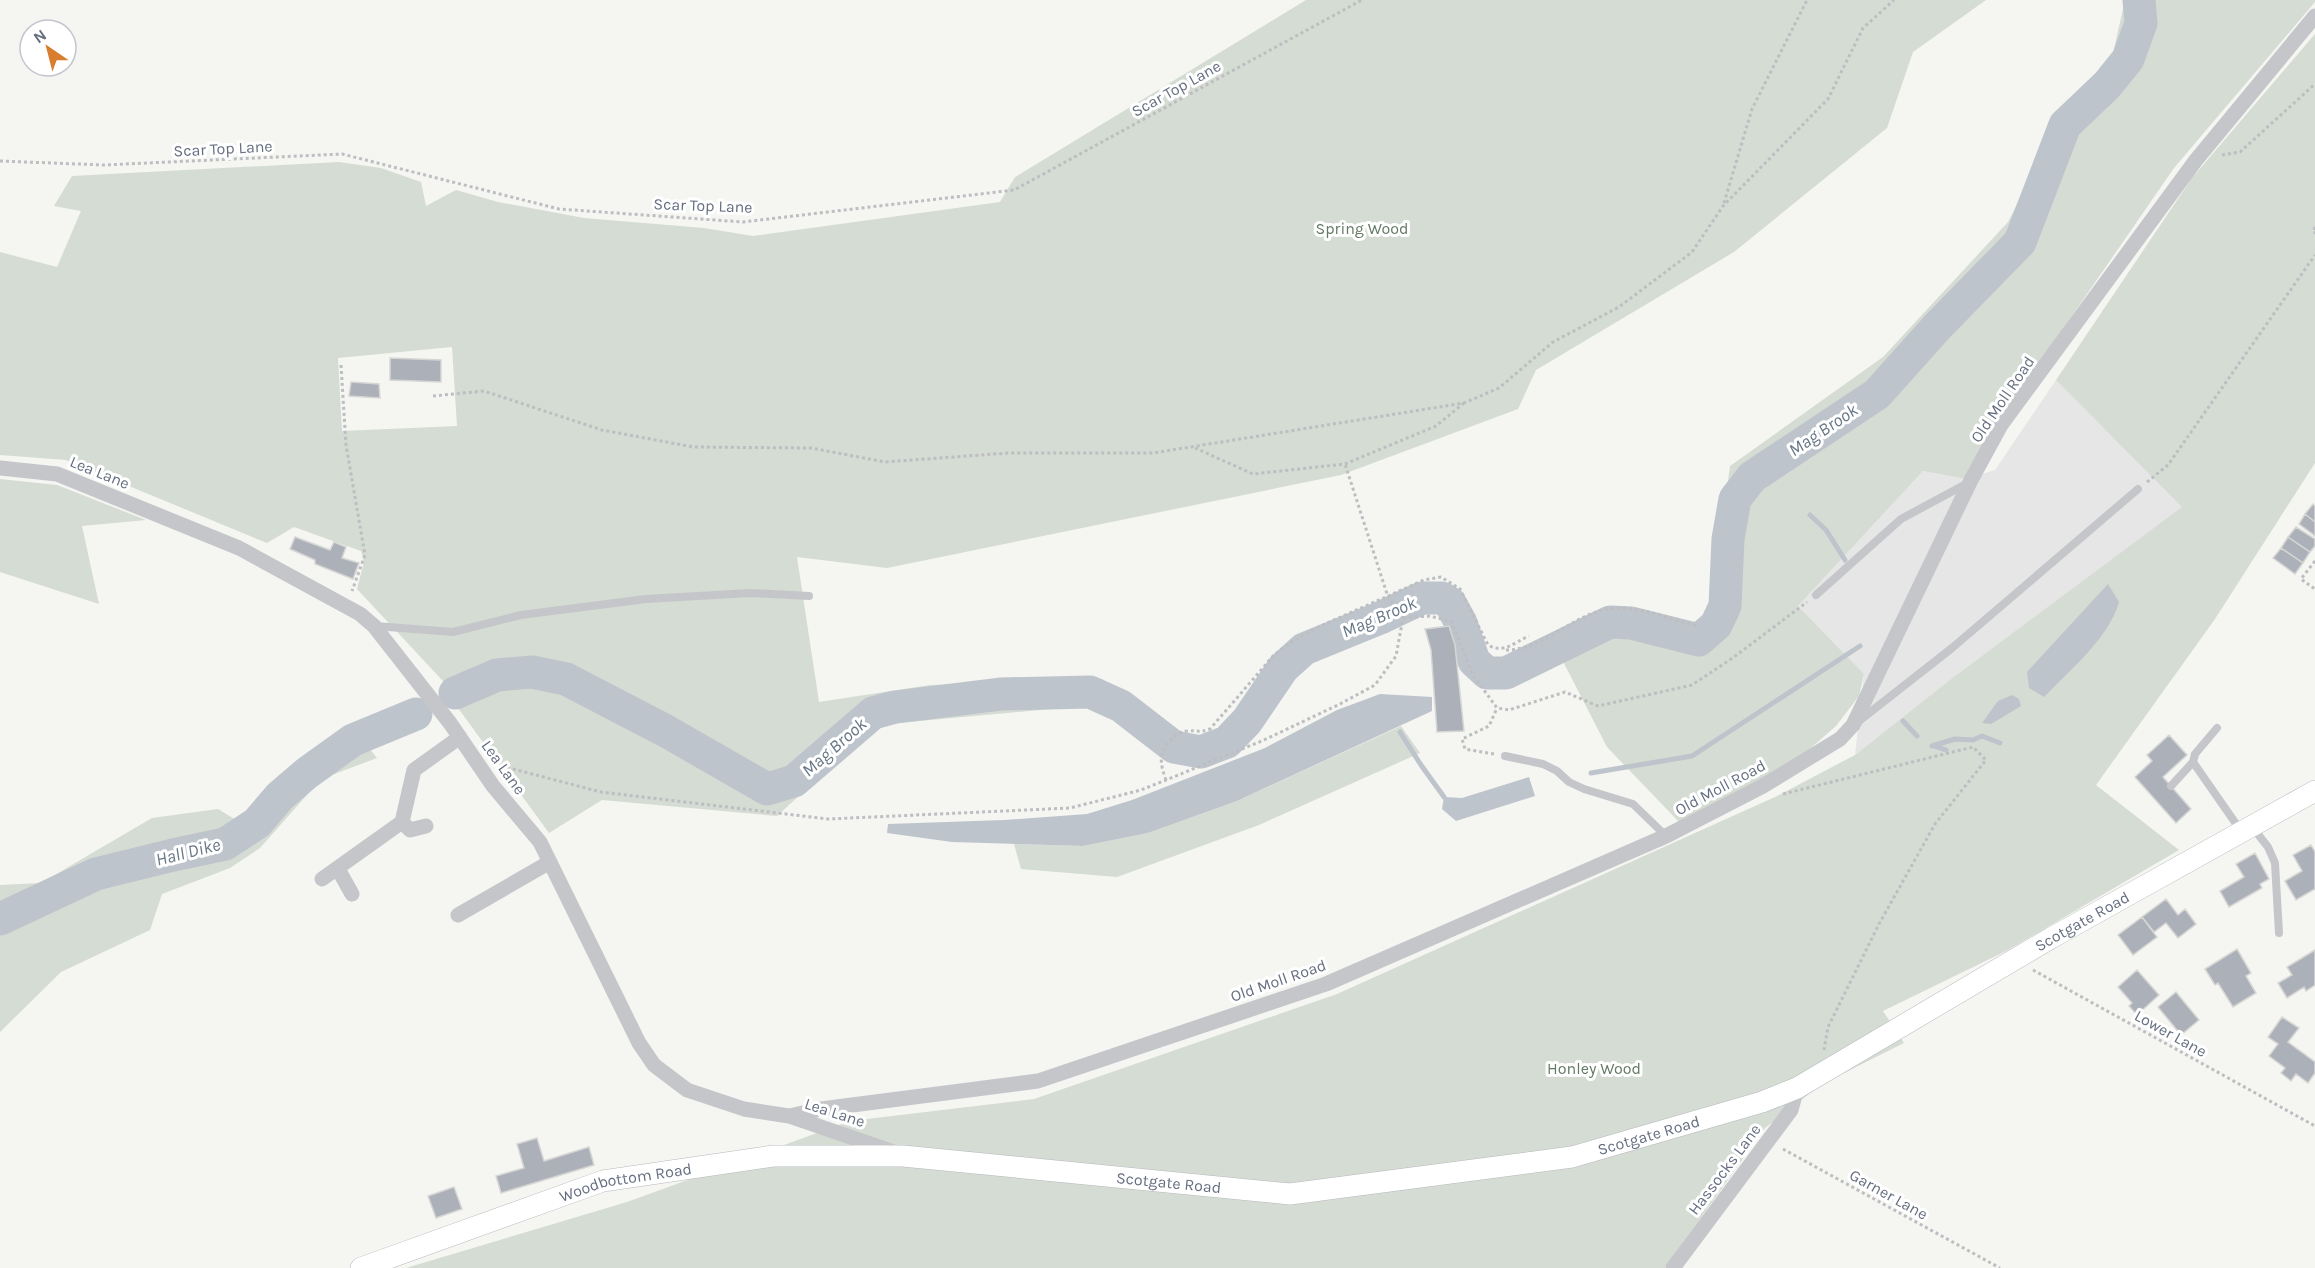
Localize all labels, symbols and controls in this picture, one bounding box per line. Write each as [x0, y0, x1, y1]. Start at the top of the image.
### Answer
north arrow [18, 18, 78, 78]
text: N [30, 25, 50, 47]
street label: Scar Top Lane [1128, 56, 1224, 121]
street label: Scar Top Lane [173, 136, 273, 161]
street label: Scar Top Lane [653, 194, 753, 217]
park label: Spring Wood [1316, 219, 1408, 238]
street label: Old Moll Road [1967, 353, 2038, 446]
water label: Mag Brook [1784, 398, 1863, 461]
street label: Lea Lane [67, 452, 132, 493]
water label: Mag Brook [1338, 591, 1420, 643]
water label: Mag Brook [797, 712, 872, 781]
street label: Lea Lane [478, 736, 530, 798]
street label: Old Moll Road [1672, 756, 1769, 819]
water label: Hall Dike [153, 833, 223, 871]
street label: Scotgate Road [2031, 887, 2133, 956]
street label: Old Moll Road [1228, 955, 1329, 1006]
street label: Lower Lane [2131, 1006, 2210, 1061]
park label: Honley Wood [1547, 1059, 1641, 1078]
street label: Lea Lane [802, 1094, 867, 1131]
street label: Scotgate Road [1595, 1112, 1702, 1159]
street label: Hassocks Lane [1684, 1120, 1765, 1218]
street label: Woodbottom Road [557, 1159, 693, 1206]
street label: Garner Lane [1846, 1165, 1931, 1224]
street label: Scotgate Road [1115, 1168, 1222, 1197]

